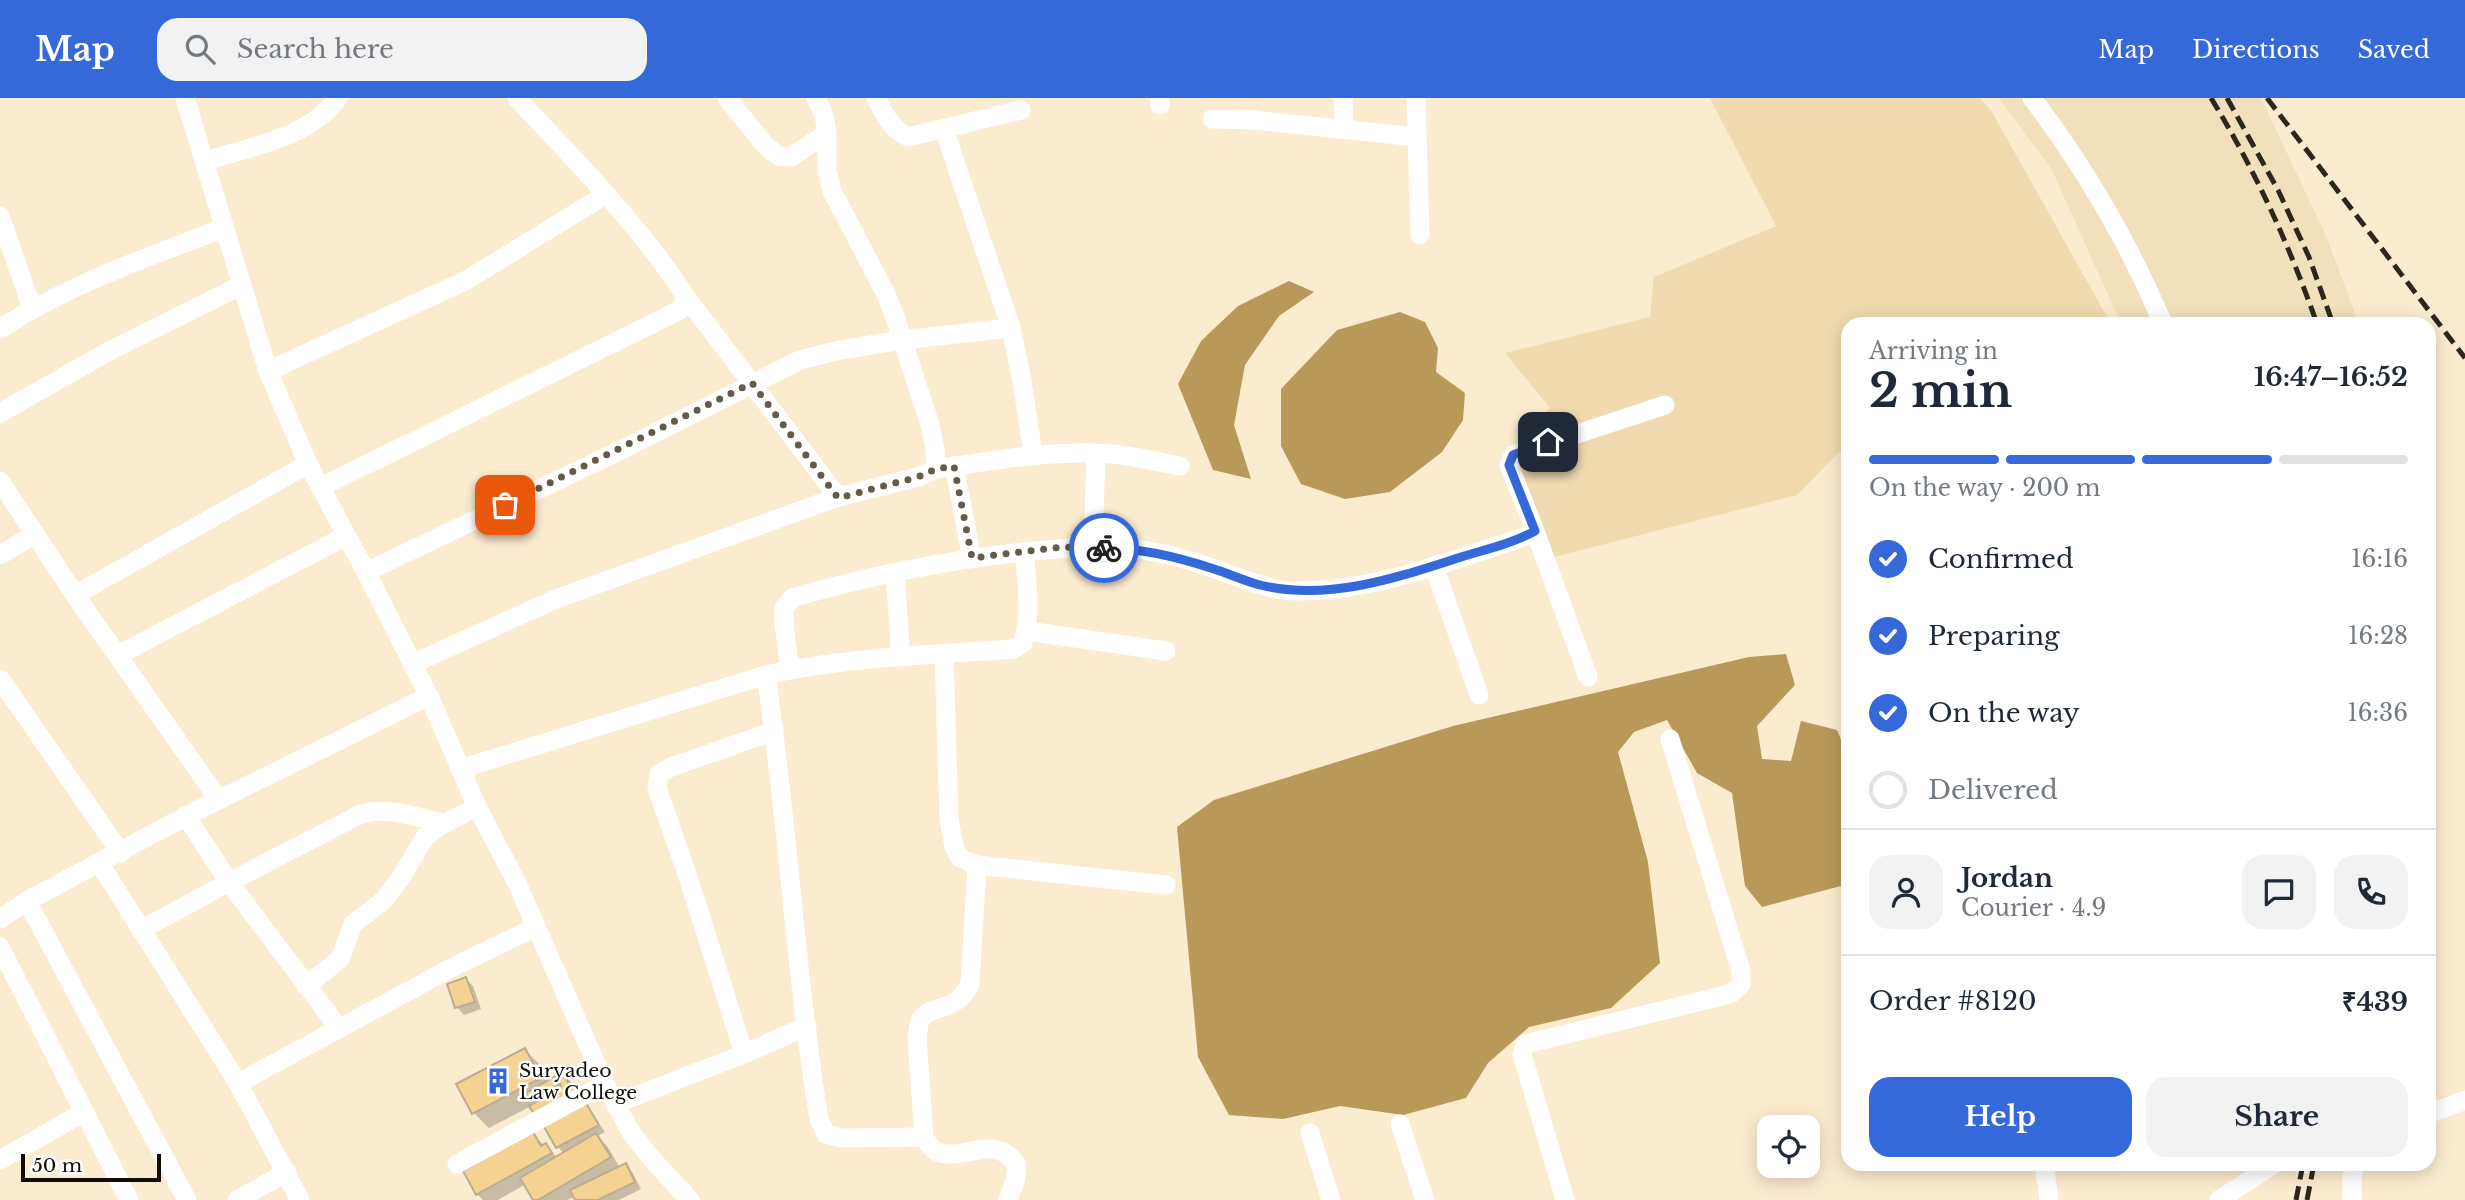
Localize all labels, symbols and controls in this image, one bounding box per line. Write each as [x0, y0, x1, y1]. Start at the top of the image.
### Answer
search box [157, 18, 647, 81]
text: Map [35, 29, 115, 70]
icon: search [181, 30, 219, 68]
text: Search here [237, 33, 394, 65]
text: Map [2098, 35, 2154, 64]
text: Directions [2192, 35, 2320, 64]
text: Saved [2358, 35, 2430, 64]
text: Arriving in [1869, 337, 1998, 365]
text: 16:47–16:52 [2254, 361, 2408, 393]
text: 2 min [1869, 362, 2012, 419]
pin [1518, 412, 1578, 472]
icon: home [1529, 423, 1567, 461]
text: On the way · 200 m [1869, 474, 2101, 502]
pin [475, 475, 535, 535]
icon: bag [486, 486, 524, 524]
courier [1069, 513, 1139, 583]
icon: bike [1085, 529, 1123, 567]
icon: check [1869, 540, 1907, 578]
text: Confirmed [1928, 543, 2073, 575]
text: 16:16 [2351, 545, 2408, 573]
icon: check [1869, 617, 1907, 655]
text: Preparing [1928, 620, 2060, 652]
text: 16:28 [2348, 622, 2408, 650]
icon: check [1869, 694, 1907, 732]
text: On the way [1928, 697, 2080, 729]
text: 16:36 [2347, 699, 2408, 727]
text: Delivered [1928, 774, 2058, 806]
button: person [1869, 855, 1943, 929]
button: chat [2242, 855, 2316, 929]
button: phone [2334, 855, 2408, 929]
text: Jordan [1961, 862, 2053, 894]
text: Courier · 4.9 [1961, 894, 2106, 922]
text: Order #8120 [1869, 985, 2037, 1017]
text: ₹439 [2342, 986, 2408, 1018]
place label: Suryadeo Law College [519, 1059, 637, 1104]
building icon: Suryadeo Law College [483, 1066, 513, 1096]
button: Help [1869, 1077, 2132, 1157]
button: Share [2146, 1077, 2408, 1157]
map controls [1757, 1115, 1820, 1178]
button: locate [1757, 1115, 1820, 1178]
scale bar [21, 1151, 161, 1183]
text: 50 m [32, 1154, 82, 1177]

